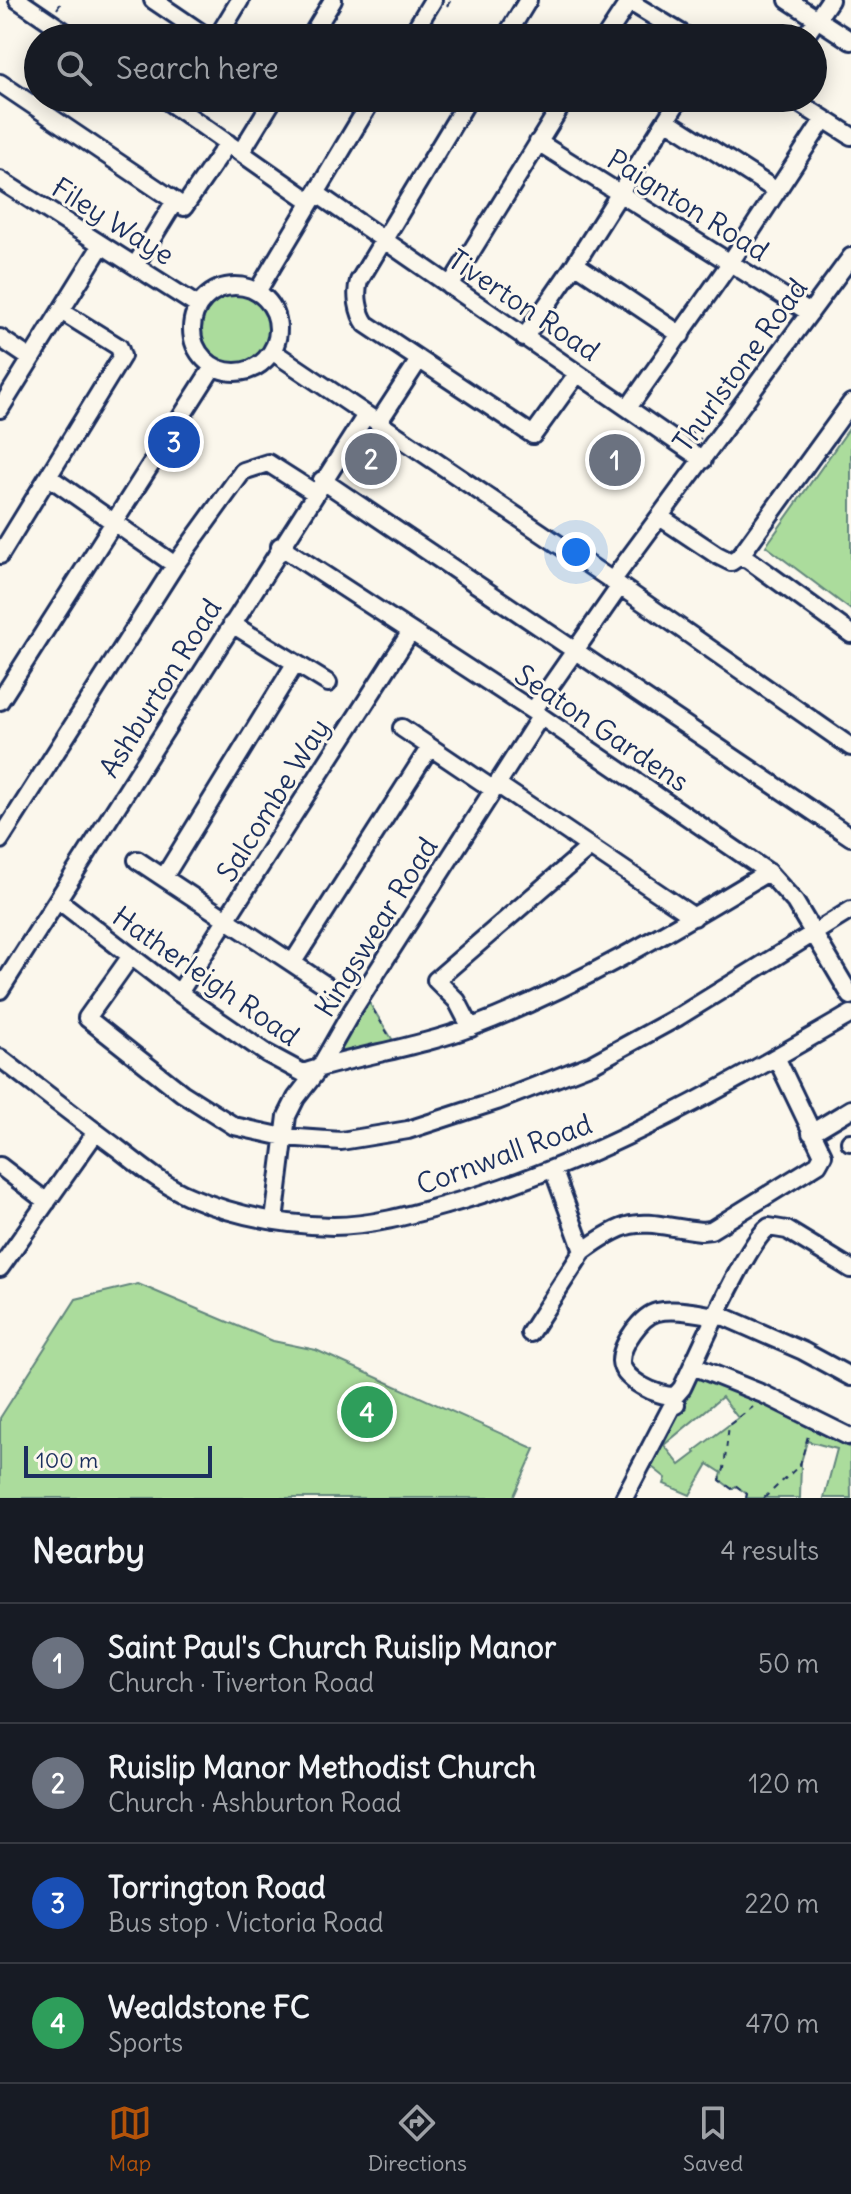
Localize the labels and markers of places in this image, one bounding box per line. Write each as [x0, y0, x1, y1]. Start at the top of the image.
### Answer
pin: 3 [148, 412, 200, 472]
pin: 2 [345, 429, 397, 489]
pin: 1 [589, 430, 641, 490]
pin: 4 [341, 1382, 393, 1442]

